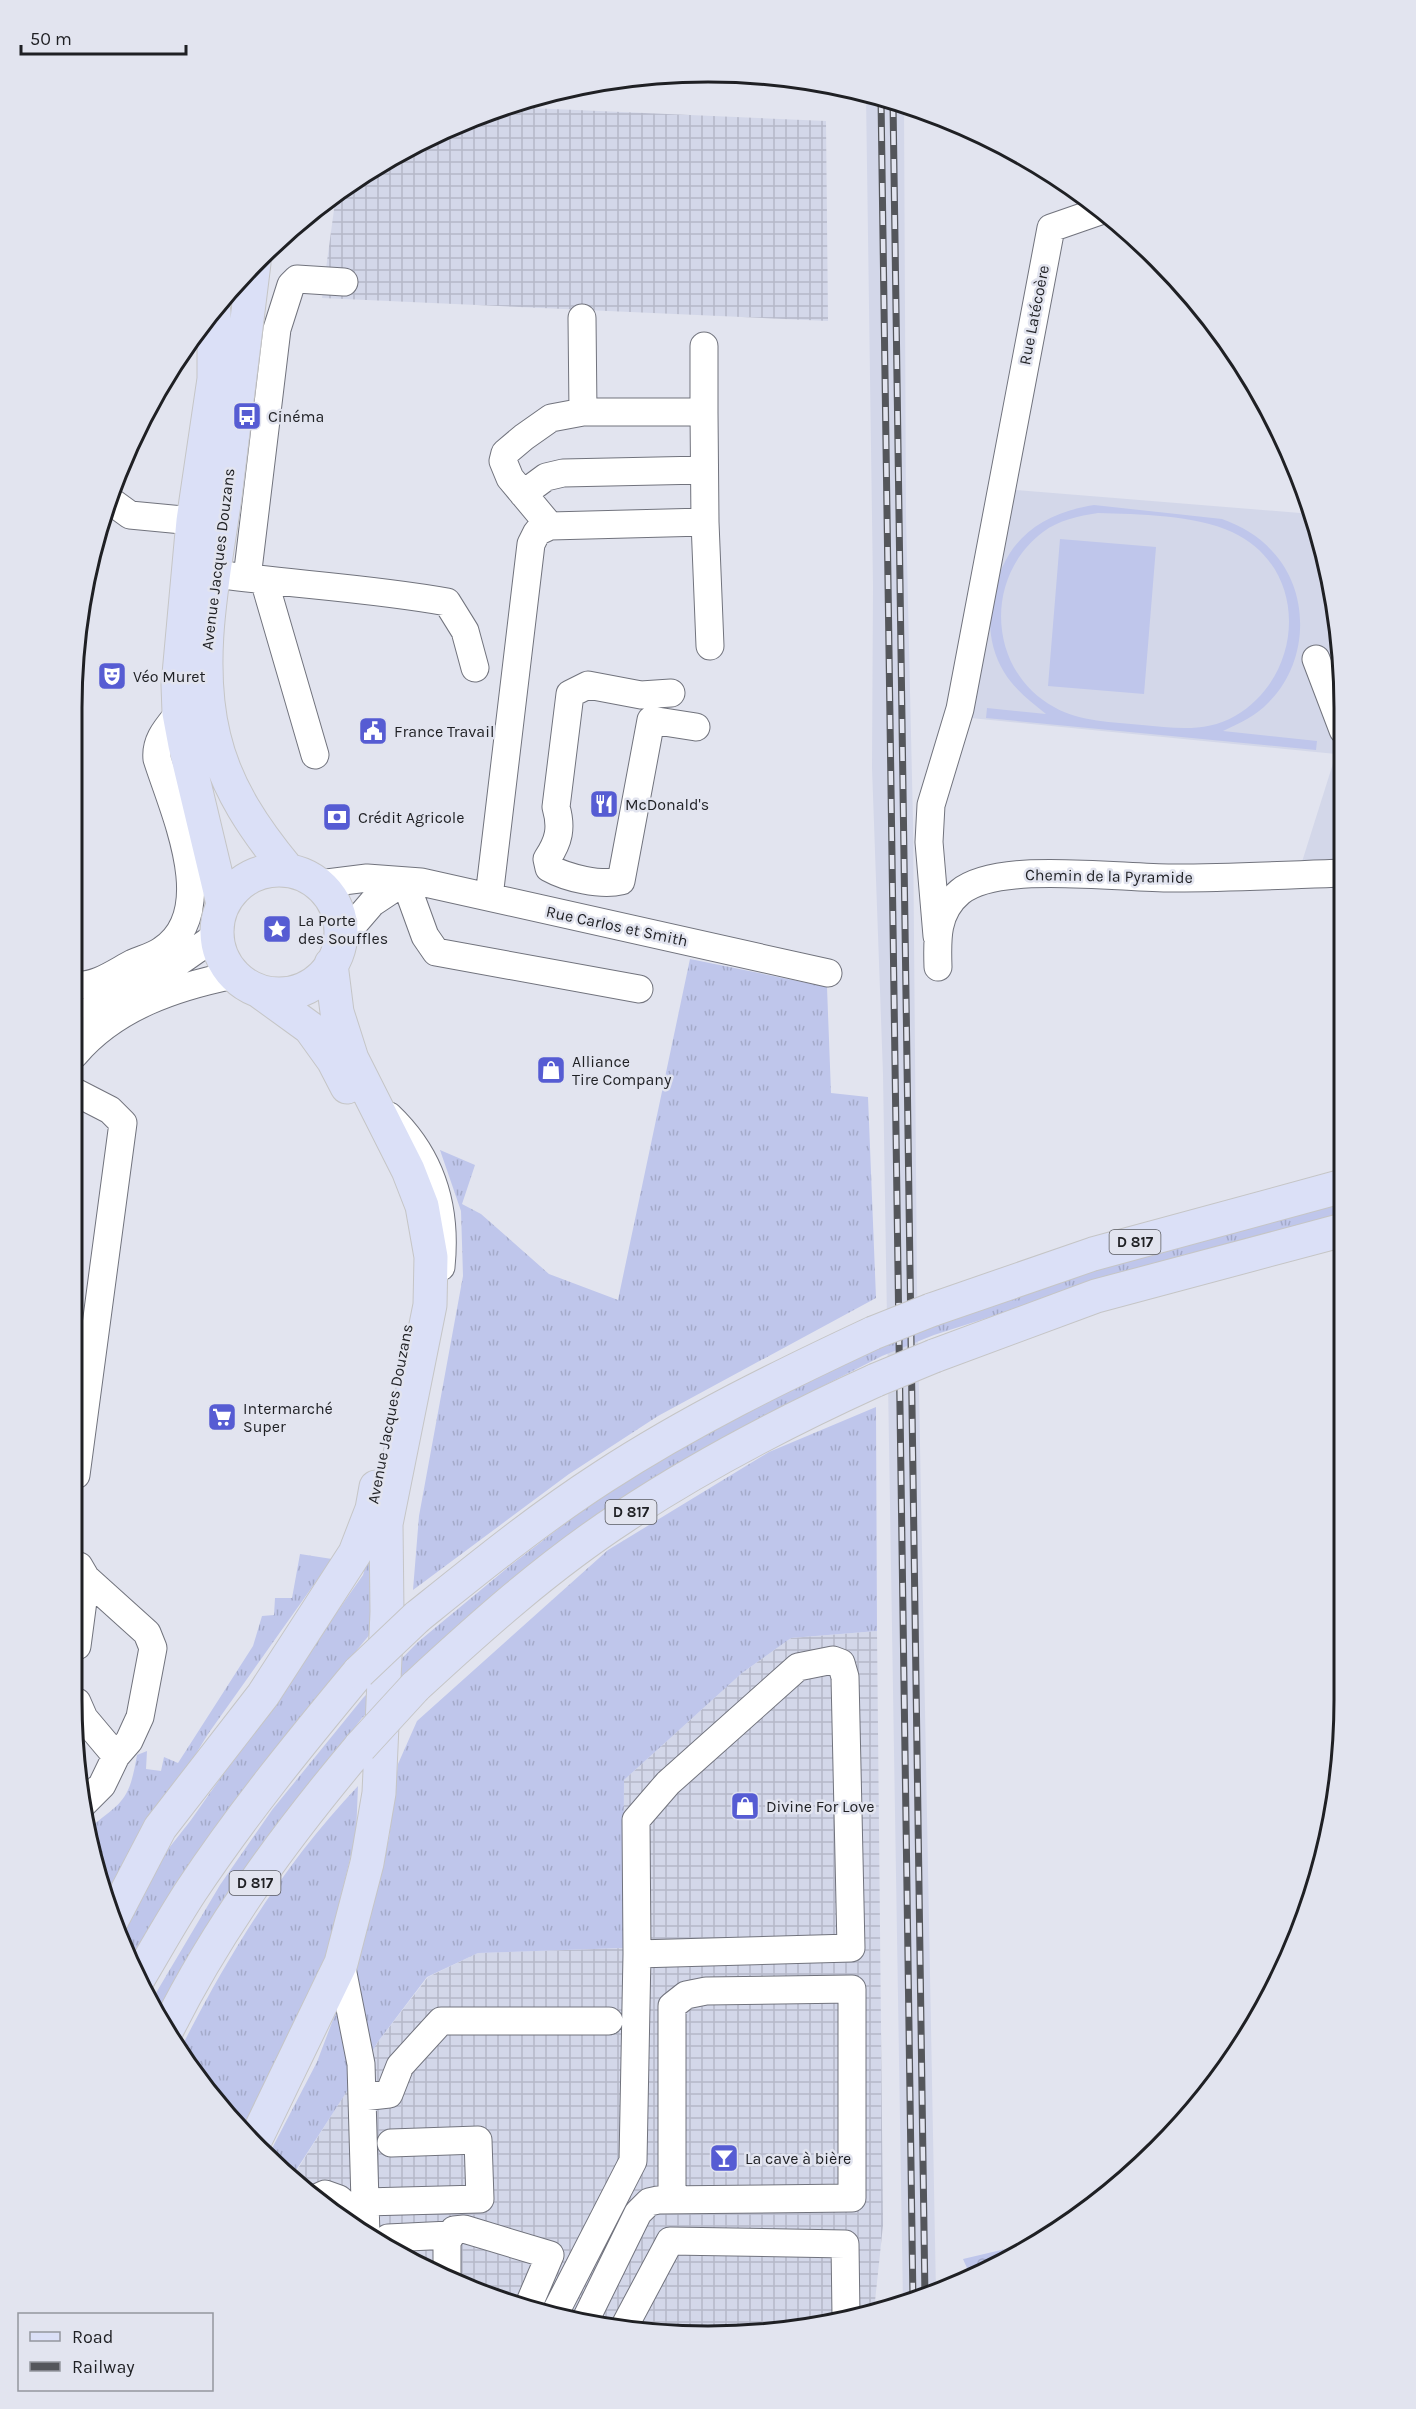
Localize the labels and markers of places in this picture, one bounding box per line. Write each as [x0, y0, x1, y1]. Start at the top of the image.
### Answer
bus stop icon: Cinéma [231, 400, 263, 432]
place label: Cinéma [268, 407, 324, 426]
theatre icon: Véo Muret [96, 660, 128, 692]
place label: Véo Muret [133, 667, 206, 686]
public building icon: France Travail [357, 715, 389, 747]
place label: France Travail [394, 722, 494, 741]
restaurant icon: McDonald's [588, 788, 620, 820]
place label: McDonald's [625, 795, 709, 814]
bank icon: Crédit Agricole [321, 801, 353, 833]
place label: Crédit Agricole [358, 808, 464, 827]
place label: La Porte des Souffles [298, 911, 388, 948]
place icon: La Porte des Souffles [261, 913, 293, 945]
place label: Alliance Tire Company [572, 1052, 672, 1089]
shop icon: Alliance Tire Company [535, 1054, 567, 1086]
place label: Intermarché Super [243, 1399, 333, 1436]
supermarket icon: Intermarché Super [206, 1401, 238, 1433]
shop icon: Divine For Love [729, 1790, 761, 1822]
place label: Divine For Love [766, 1797, 875, 1816]
bar icon: La cave à bière [708, 2142, 740, 2174]
place label: La cave à bière [745, 2149, 851, 2168]

